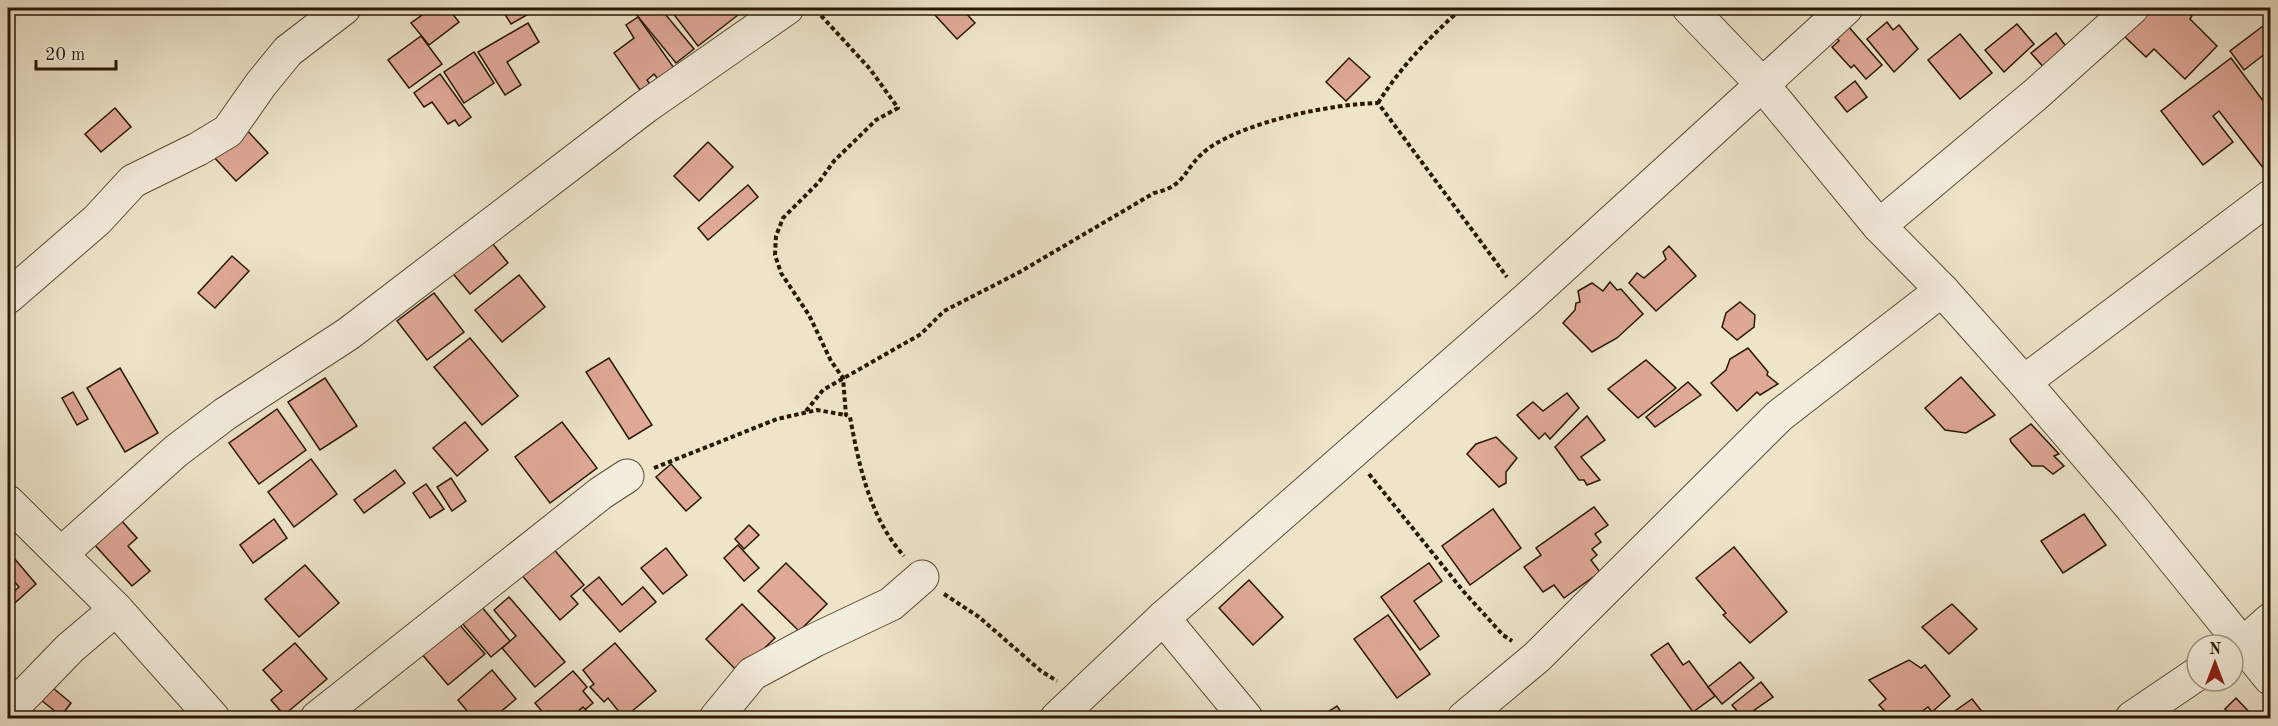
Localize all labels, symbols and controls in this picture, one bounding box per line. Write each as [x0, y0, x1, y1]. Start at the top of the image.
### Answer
scale bar [36, 33, 116, 71]
text: 20 m [45, 46, 85, 64]
north arrow [2185, 633, 2245, 693]
text: N [2209, 642, 2222, 658]

